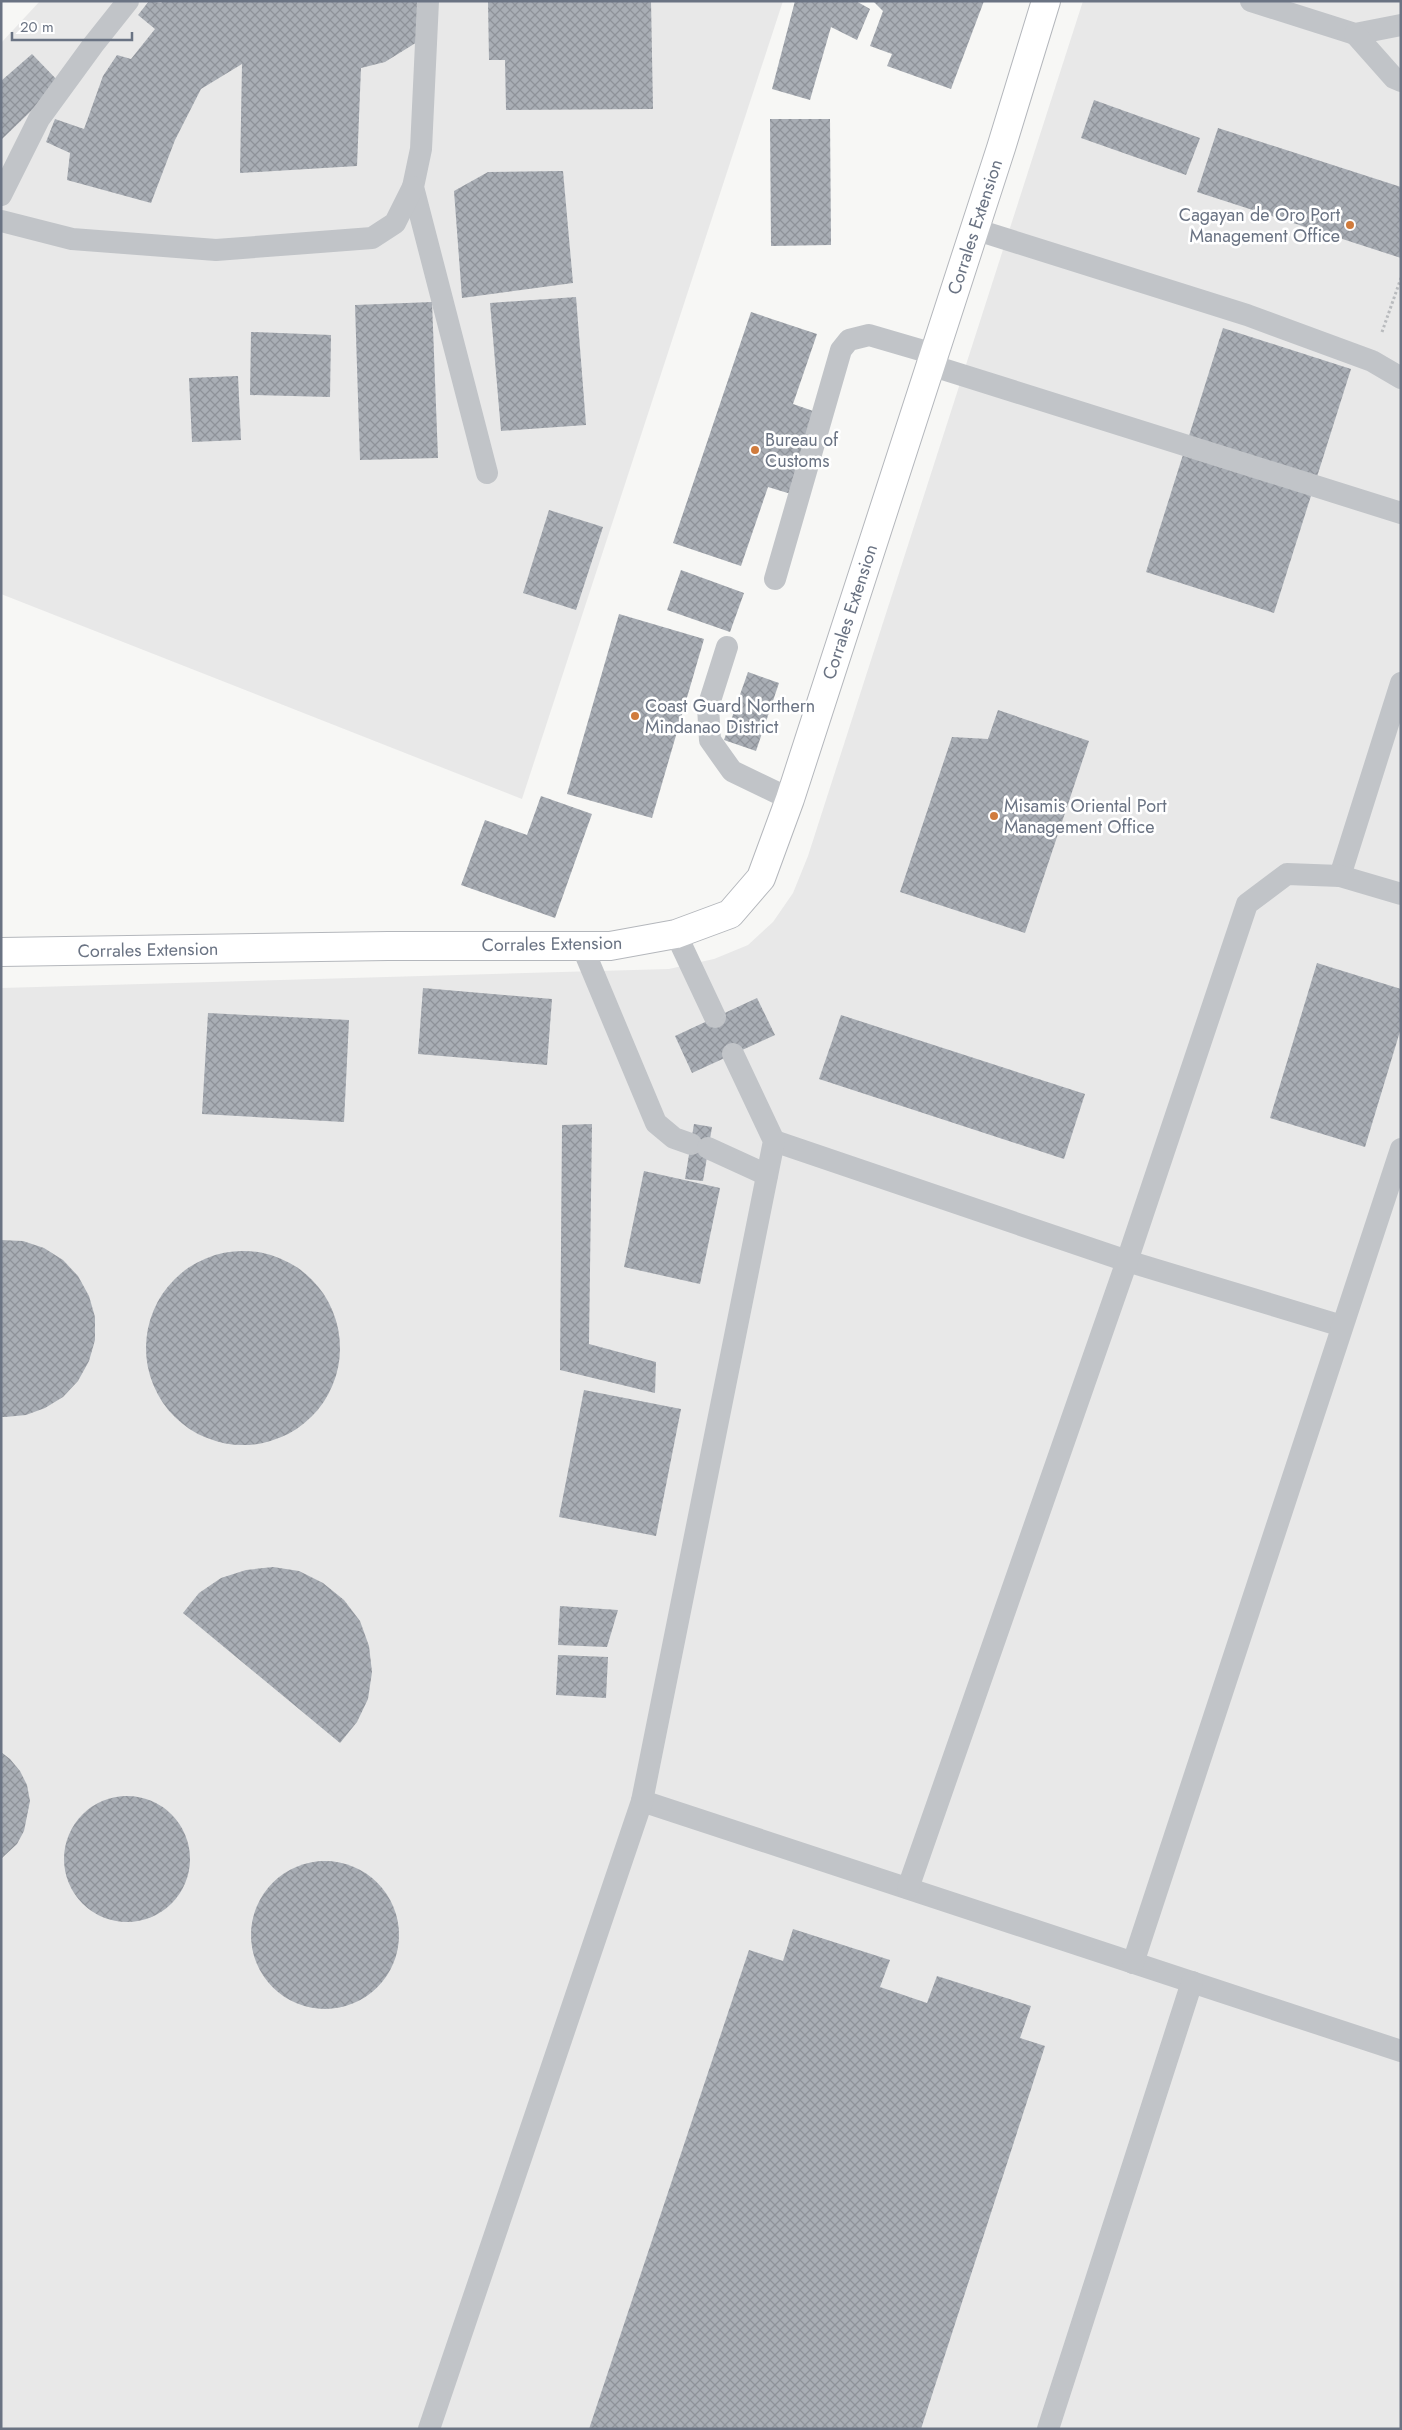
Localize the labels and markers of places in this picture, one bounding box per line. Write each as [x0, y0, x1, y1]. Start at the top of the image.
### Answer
place label: Cagayan de Oro Port Management Office [1179, 202, 1341, 249]
marker: Cagayan de Oro Port Management Office [1344, 219, 1356, 231]
place label: Bureau of Customs [765, 427, 839, 474]
marker: Bureau of Customs [749, 444, 761, 456]
place label: Coast Guard Northern Mindanao District [645, 693, 815, 740]
marker: Coast Guard Northern Mindanao District [629, 710, 641, 722]
place label: Misamis Oriental Port Management Office [1004, 793, 1167, 840]
marker: Misamis Oriental Port Management Office [988, 810, 1000, 822]

